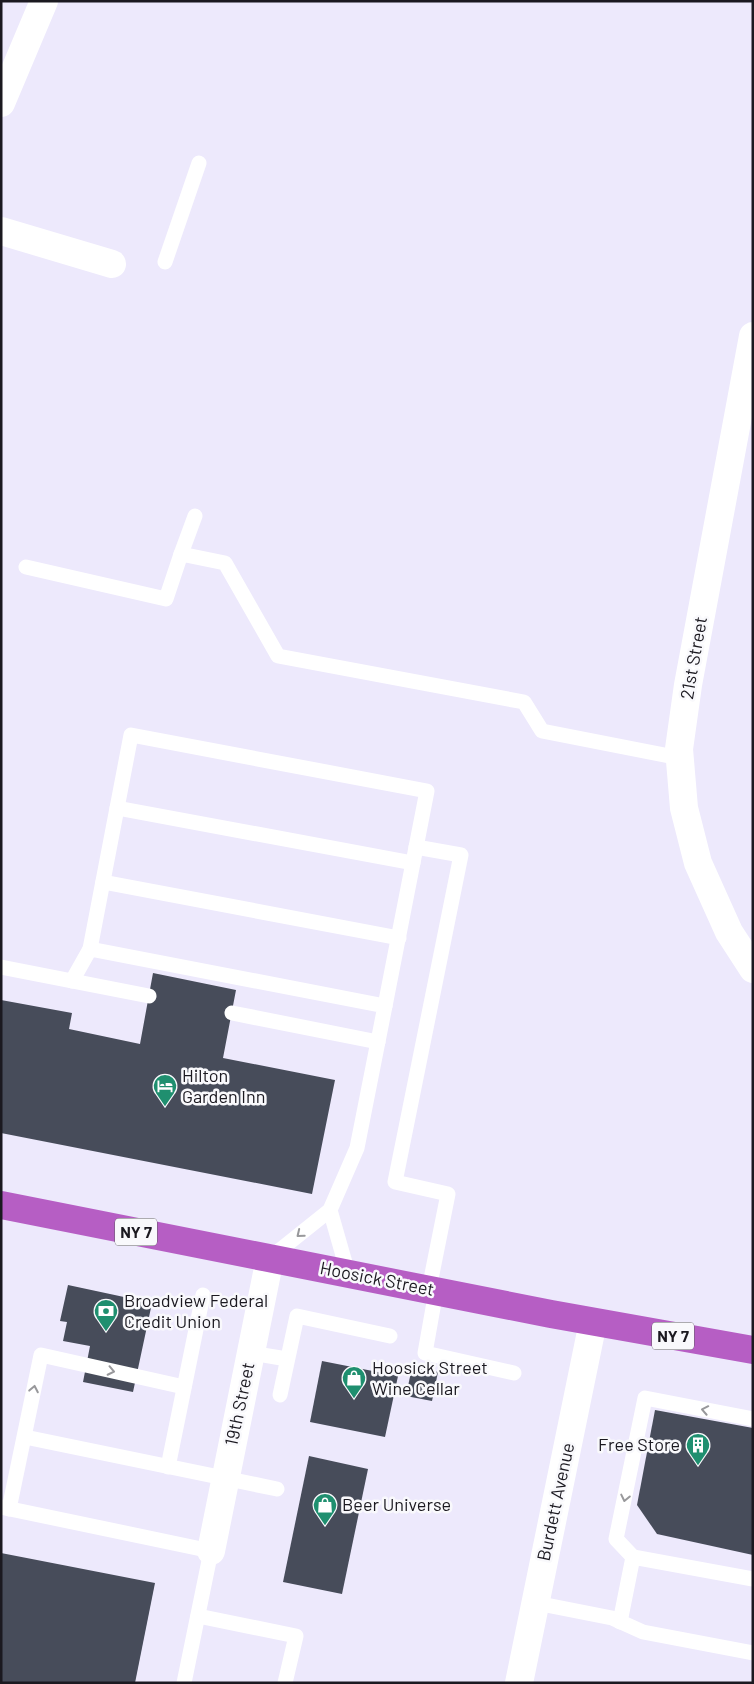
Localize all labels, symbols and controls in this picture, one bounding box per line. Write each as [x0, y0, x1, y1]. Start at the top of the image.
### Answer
street label: 21st Street [675, 615, 711, 701]
place label: Hilton Garden Inn [182, 1064, 265, 1107]
hotel icon: Hilton Garden Inn [152, 1073, 178, 1107]
road number: NY 7 [115, 1218, 157, 1246]
one-way arrow [297, 1228, 306, 1237]
street label: Hoosick Street [318, 1256, 436, 1300]
place label: Broadview Federal Credit Union [124, 1289, 268, 1332]
bank icon: Broadview Federal Credit Union [93, 1298, 119, 1332]
road number: NY 7 [652, 1322, 694, 1350]
place label: Hoosick Street Wine Cellar [372, 1356, 488, 1399]
street label: 19th Street [219, 1360, 259, 1447]
one-way arrow [107, 1365, 116, 1376]
shop icon: Hoosick Street Wine Cellar [341, 1365, 367, 1399]
one-way arrow [29, 1384, 39, 1393]
one-way arrow [700, 1405, 709, 1415]
building icon: Free Store [685, 1432, 711, 1466]
place label: Free Store [598, 1433, 680, 1455]
street label: Burdett Avenue [532, 1441, 578, 1563]
shop icon: Beer Universe [312, 1492, 338, 1526]
place label: Beer Universe [342, 1493, 451, 1515]
one-way arrow [620, 1493, 630, 1502]

